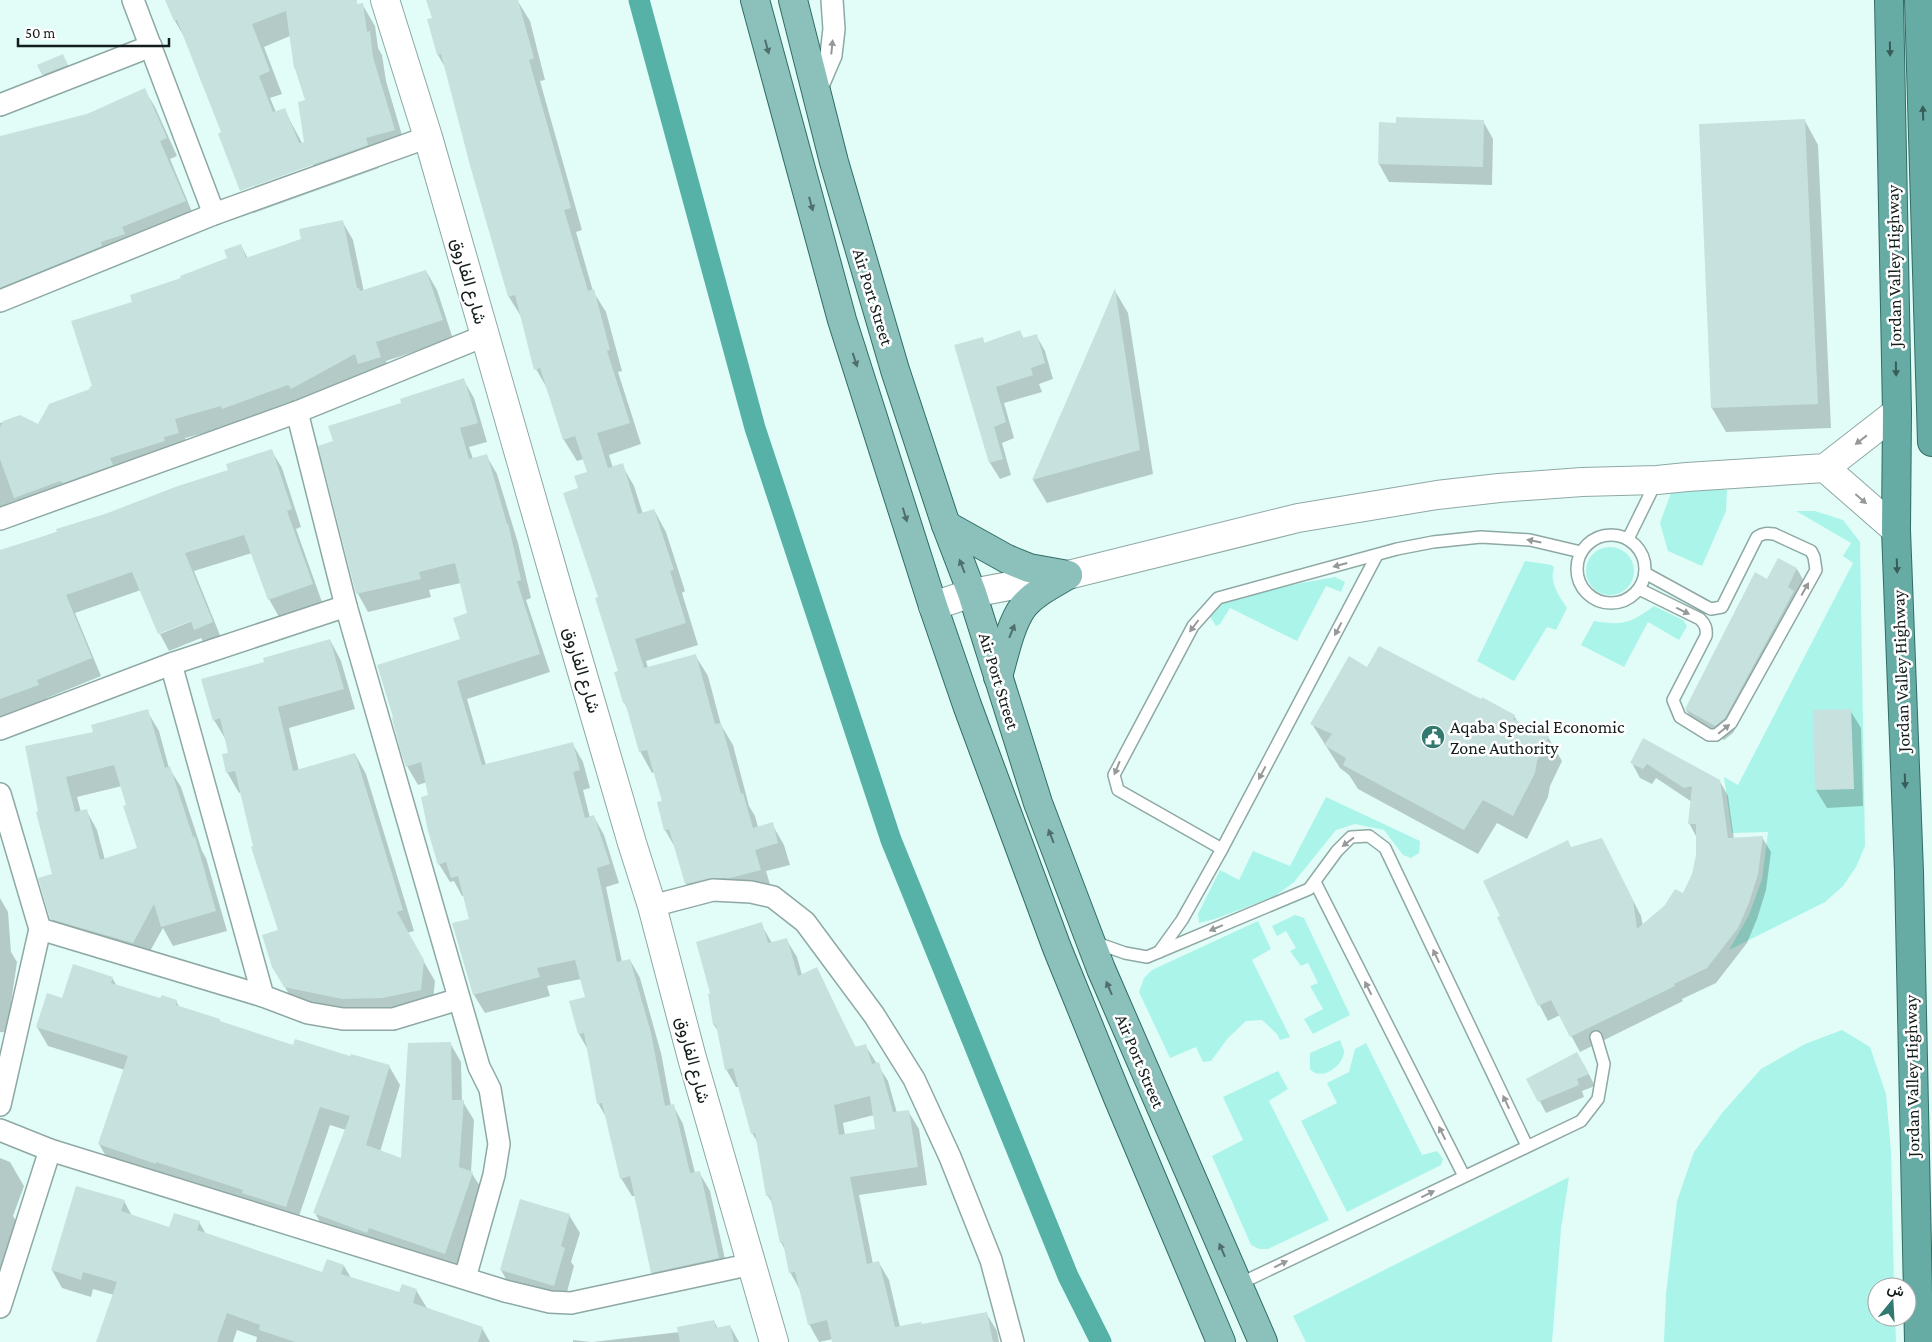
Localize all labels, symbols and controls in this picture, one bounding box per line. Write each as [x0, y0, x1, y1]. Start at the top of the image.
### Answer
scale bar [18, 15, 169, 47]
text: 50 m [25, 25, 55, 41]
one-way arrow [828, 38, 836, 54]
one-way arrow [763, 40, 771, 55]
one-way arrow [1886, 41, 1894, 57]
one-way arrow [1918, 105, 1926, 121]
street label: Jordan Valley Highway [1883, 184, 1905, 349]
one-way arrow [808, 196, 816, 211]
street label: شارع الفاروق [445, 235, 491, 327]
street label: Air Port Street [849, 246, 898, 349]
one-way arrow [852, 353, 860, 368]
one-way arrow [1892, 361, 1900, 377]
one-way arrow [1855, 435, 1868, 446]
one-way arrow [1854, 493, 1866, 505]
one-way arrow [901, 507, 909, 522]
one-way arrow [1525, 537, 1541, 545]
one-way arrow [958, 558, 965, 573]
one-way arrow [1894, 558, 1902, 574]
one-way arrow [1332, 561, 1347, 569]
one-way arrow [1801, 583, 1810, 596]
street label: Jordan Valley Highway [1888, 589, 1914, 755]
one-way arrow [1676, 607, 1690, 615]
one-way arrow [1189, 619, 1200, 632]
one-way arrow [1334, 622, 1342, 636]
one-way arrow [1009, 624, 1017, 638]
street label: شارع الفاروق [558, 625, 605, 716]
street label: Air Port Street [975, 630, 1024, 733]
place label: Aqaba Special Economic Zone Authority [1450, 717, 1625, 758]
public building icon: Aqaba Special Economic Zone Authority [1420, 724, 1446, 750]
one-way arrow [1717, 724, 1730, 735]
one-way arrow [1113, 761, 1121, 776]
one-way arrow [1258, 766, 1266, 780]
one-way arrow [1902, 773, 1910, 789]
one-way arrow [1047, 828, 1055, 843]
one-way arrow [1341, 837, 1355, 847]
one-way arrow [1208, 924, 1223, 932]
one-way arrow [1432, 948, 1440, 963]
one-way arrow [1105, 981, 1113, 995]
one-way arrow [1364, 981, 1372, 995]
street label: Jordan Valley Highway [1901, 994, 1923, 1159]
street label: Air Port Street [1111, 1011, 1169, 1112]
street label: شارع الفاروق [670, 1014, 714, 1106]
one-way arrow [1502, 1095, 1510, 1109]
one-way arrow [1438, 1126, 1446, 1140]
one-way arrow [1421, 1189, 1435, 1197]
one-way arrow [1218, 1242, 1226, 1257]
one-way arrow [1274, 1259, 1288, 1267]
north arrow [1867, 1277, 1917, 1327]
text: ش [1885, 1279, 1907, 1301]

